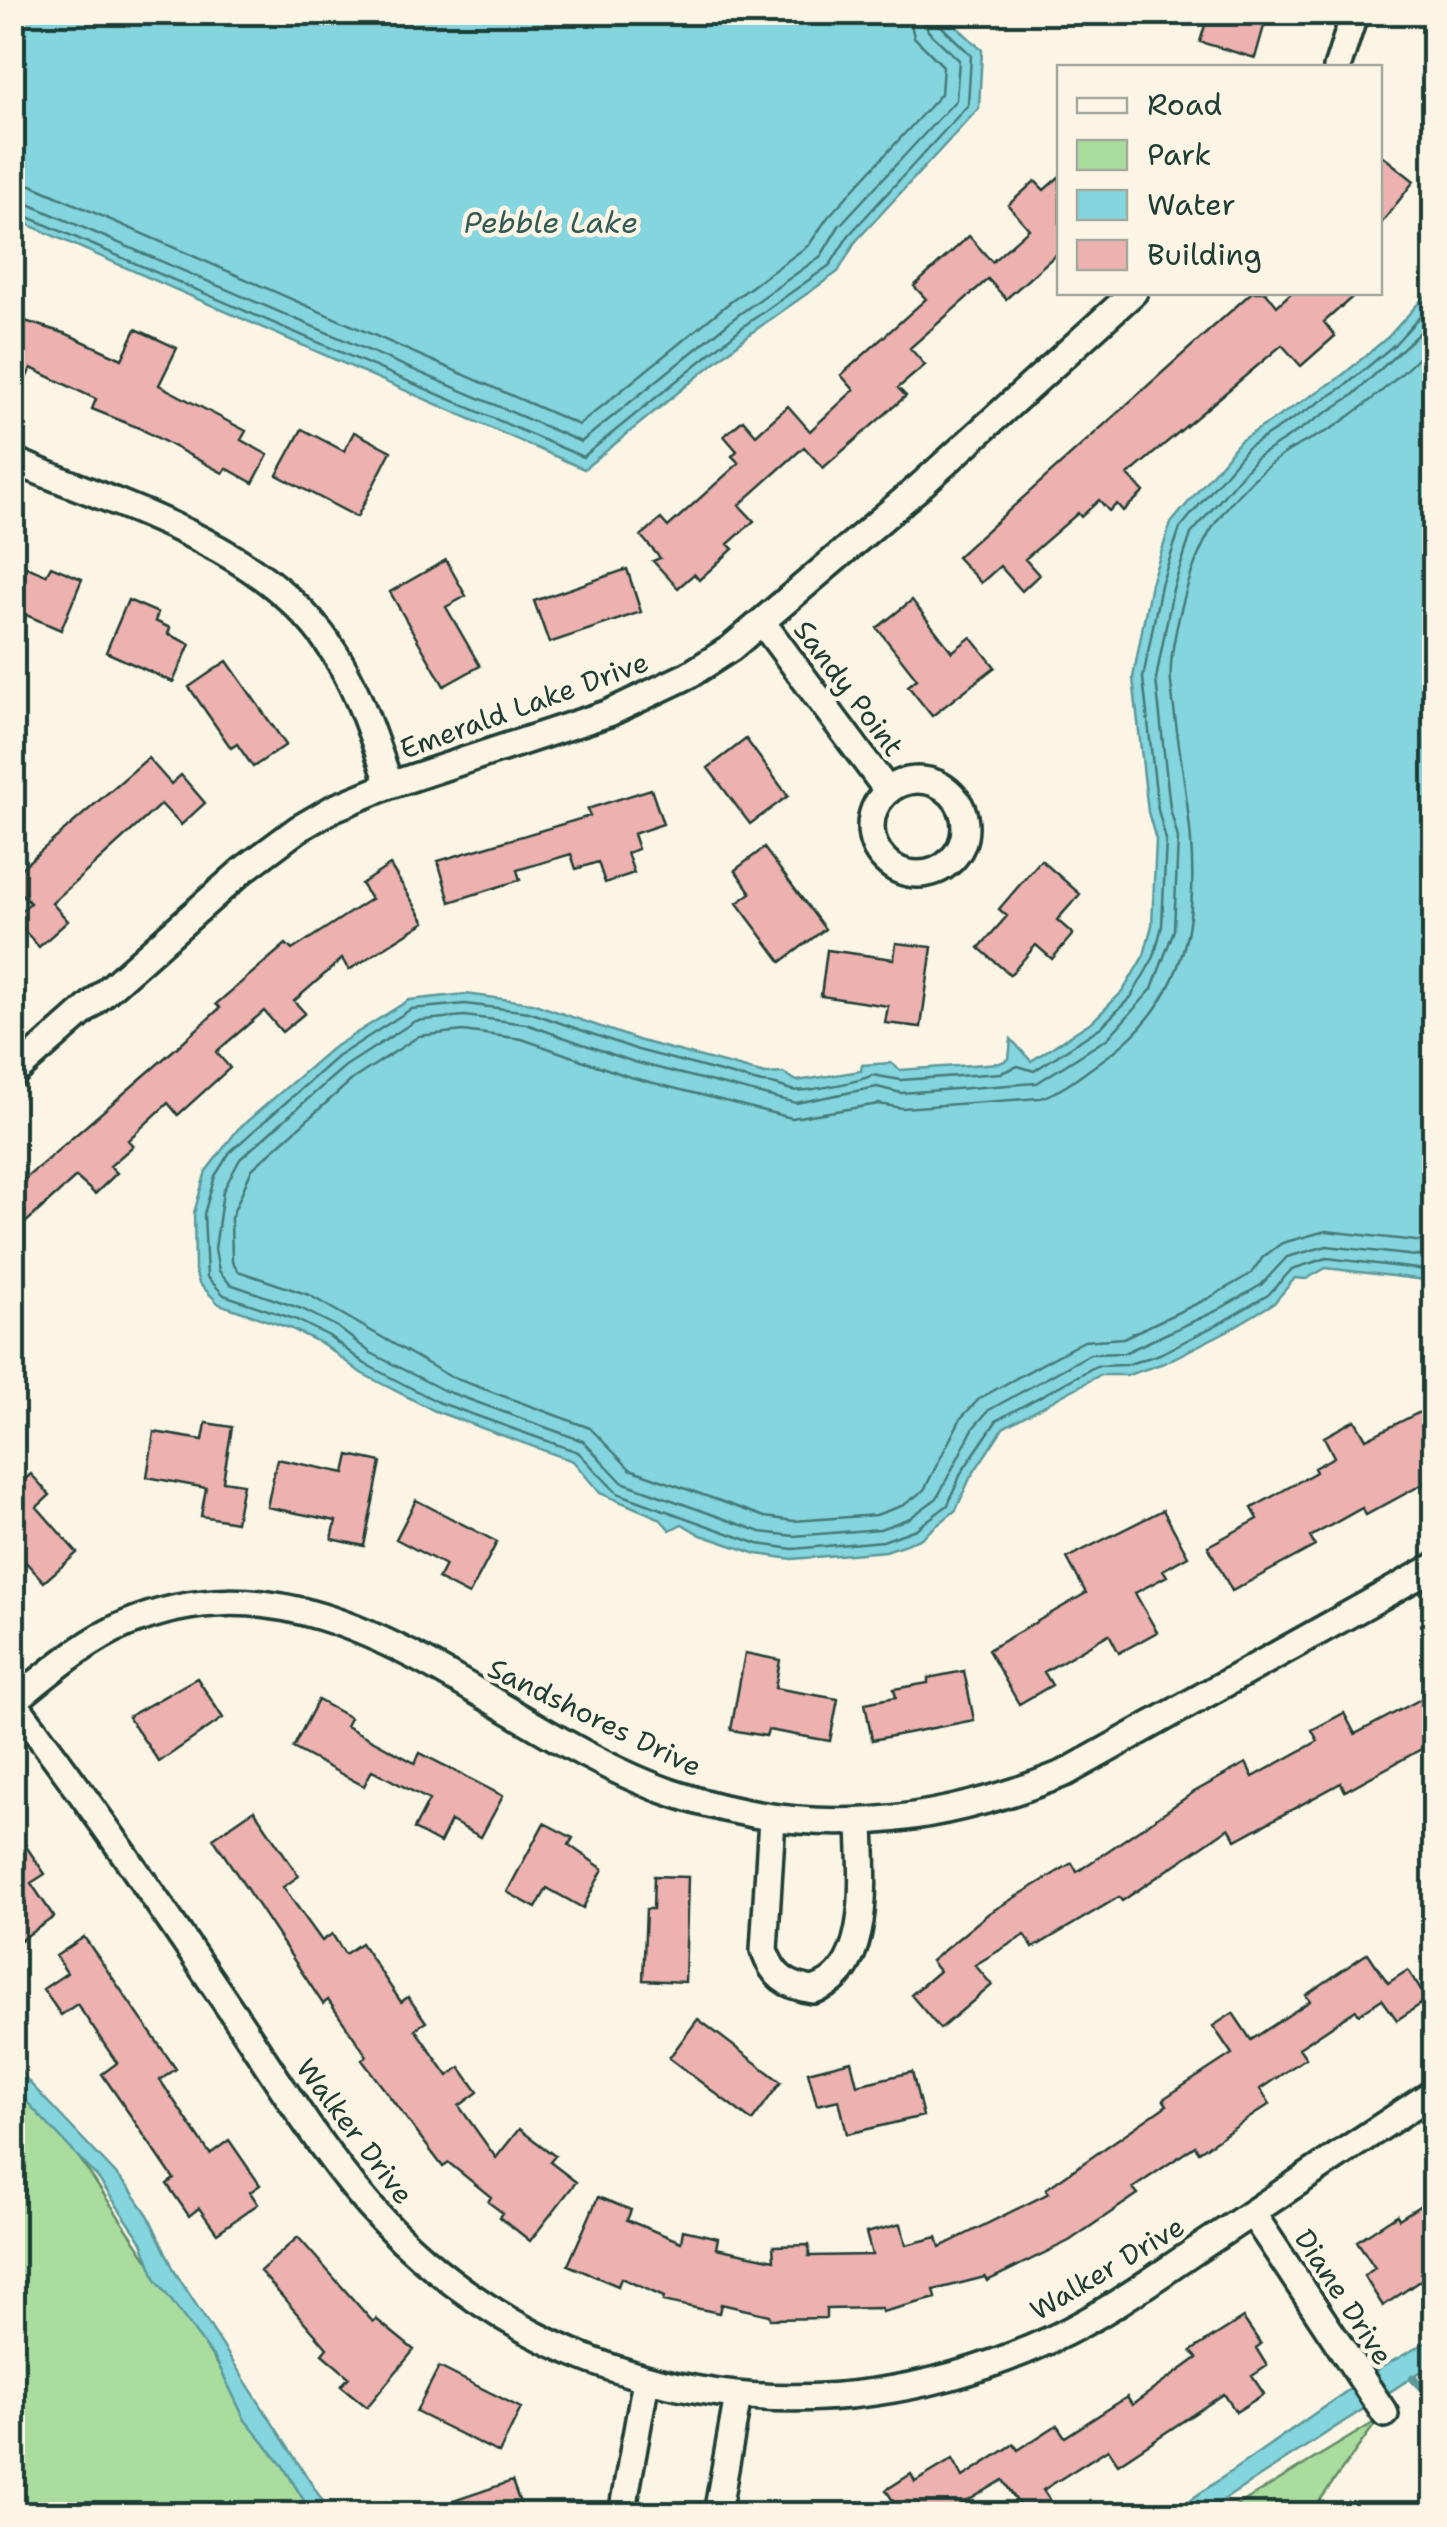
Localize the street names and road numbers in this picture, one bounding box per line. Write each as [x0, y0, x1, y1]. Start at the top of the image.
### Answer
street label: Sandy Point [785, 612, 913, 764]
street label: Emerald Lake Drive [395, 642, 653, 768]
street label: Sandshores Drive [482, 1649, 708, 1785]
street label: Walker Drive [288, 2050, 422, 2212]
street label: Walker Drive [1023, 2207, 1191, 2329]
street label: Diane Drive [1286, 2222, 1402, 2372]

